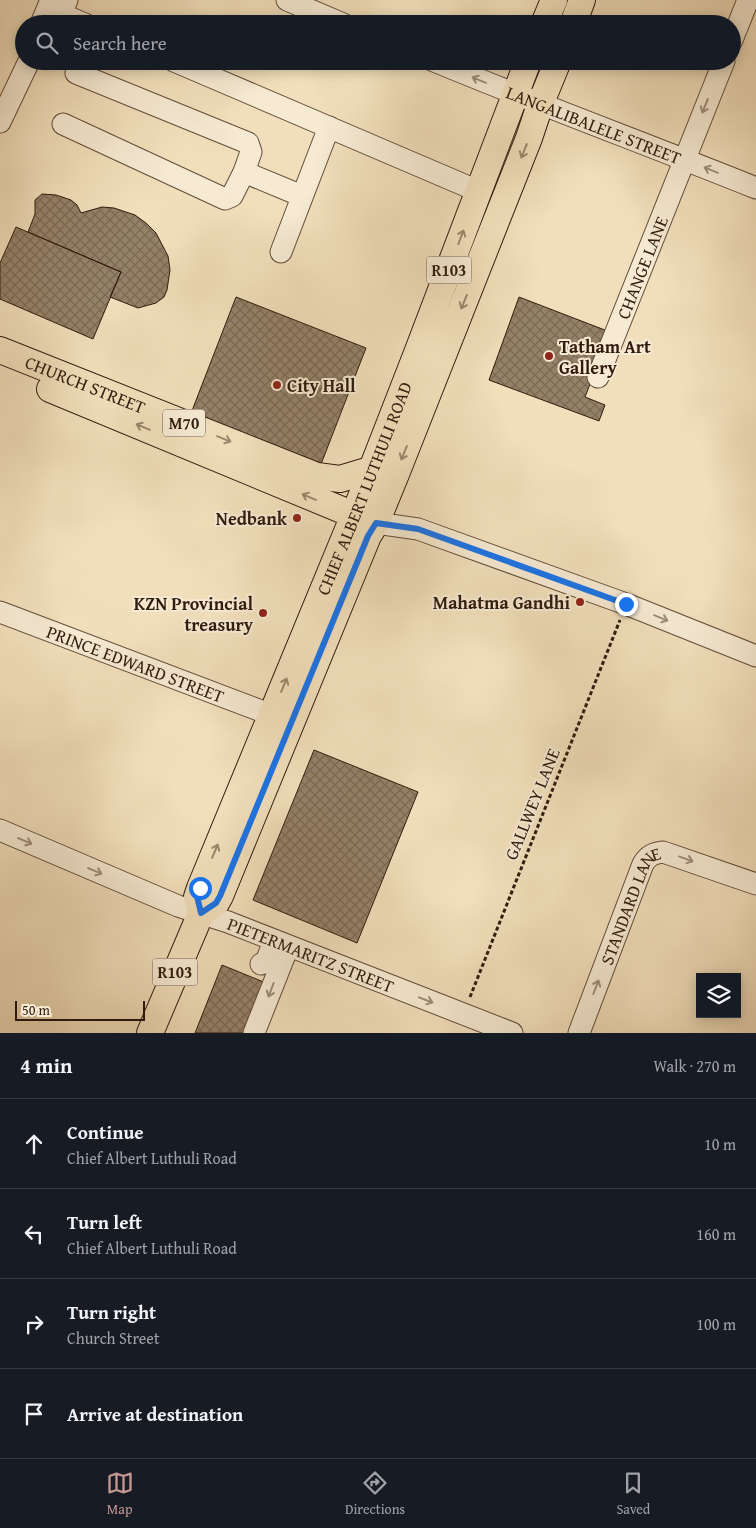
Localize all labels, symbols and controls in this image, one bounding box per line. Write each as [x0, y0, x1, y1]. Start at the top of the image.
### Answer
search box [15, 15, 741, 70]
icon: search [33, 29, 61, 57]
text: Search here [73, 29, 167, 57]
one-way arrow [472, 75, 487, 84]
street label: LANGALIBALELE STREET [502, 78, 685, 171]
one-way arrow [700, 99, 709, 114]
one-way arrow [519, 143, 528, 158]
one-way arrow [704, 165, 719, 174]
street label: CHANGE LANE [609, 212, 674, 323]
one-way arrow [457, 230, 466, 245]
road number: R103 [426, 256, 472, 284]
one-way arrow [459, 294, 468, 309]
place label: Tatham Art Gallery [559, 333, 651, 381]
street label: CHURCH STREET [21, 348, 150, 420]
marker: Tatham Art Gallery [543, 350, 555, 362]
place label: City Hall [287, 372, 356, 399]
street label: CHIEF ALBERT LUTHULI ROAD [309, 377, 418, 599]
marker: City Hall [271, 379, 283, 391]
road number: M70 [163, 409, 205, 436]
one-way arrow [135, 422, 150, 431]
one-way arrow [216, 435, 231, 444]
one-way arrow [399, 446, 408, 461]
one-way arrow [302, 491, 317, 501]
place label: Nedbank [216, 505, 288, 532]
marker: Nedbank [291, 512, 303, 524]
place label: Mahatma Gandhi [433, 589, 570, 616]
place label: KZN Provincial treasury [134, 590, 254, 638]
route end [615, 593, 638, 616]
marker: Mahatma Gandhi [574, 596, 586, 608]
marker: KZN Provincial treasury [257, 607, 269, 619]
one-way arrow [653, 614, 668, 623]
street label: PRINCE EDWARD STREET [43, 617, 228, 709]
one-way arrow [280, 678, 289, 693]
street label: GALLWEY LANE [497, 744, 567, 864]
one-way arrow [17, 837, 32, 847]
street label: STANDARD LANE [593, 839, 664, 968]
one-way arrow [211, 844, 220, 859]
one-way arrow [677, 855, 693, 864]
one-way arrow [87, 866, 102, 876]
route start [189, 877, 212, 900]
street label: PIETERMARITZ STREET [224, 910, 398, 999]
road number: R103 [152, 959, 198, 986]
map controls [696, 973, 741, 1018]
button: layers [696, 973, 741, 1018]
one-way arrow [593, 980, 602, 995]
one-way arrow [266, 982, 275, 997]
one-way arrow [418, 996, 433, 1005]
scale bar [15, 998, 145, 1021]
text: 50 m [22, 1000, 50, 1020]
text: 4 min [20, 1050, 72, 1081]
text: Walk · 270 m [653, 1054, 736, 1078]
text: Continue [67, 1118, 144, 1146]
icon: ahead [20, 1130, 48, 1158]
text: 10 m [704, 1132, 736, 1156]
text: Chief Albert Luthuli Road [67, 1146, 237, 1170]
text: Turn left [67, 1208, 142, 1236]
icon: left [20, 1220, 48, 1248]
text: 160 m [696, 1222, 736, 1246]
text: Chief Albert Luthuli Road [67, 1236, 237, 1260]
text: Turn right [67, 1298, 156, 1326]
icon: right [20, 1310, 48, 1338]
text: 100 m [696, 1312, 736, 1336]
text: Church Street [67, 1326, 160, 1350]
icon: arrive [20, 1400, 48, 1428]
text: Arrive at destination [67, 1400, 243, 1428]
tab: Map [106, 1469, 134, 1519]
tab: Directions [345, 1469, 405, 1519]
tab: Saved [616, 1469, 650, 1519]

